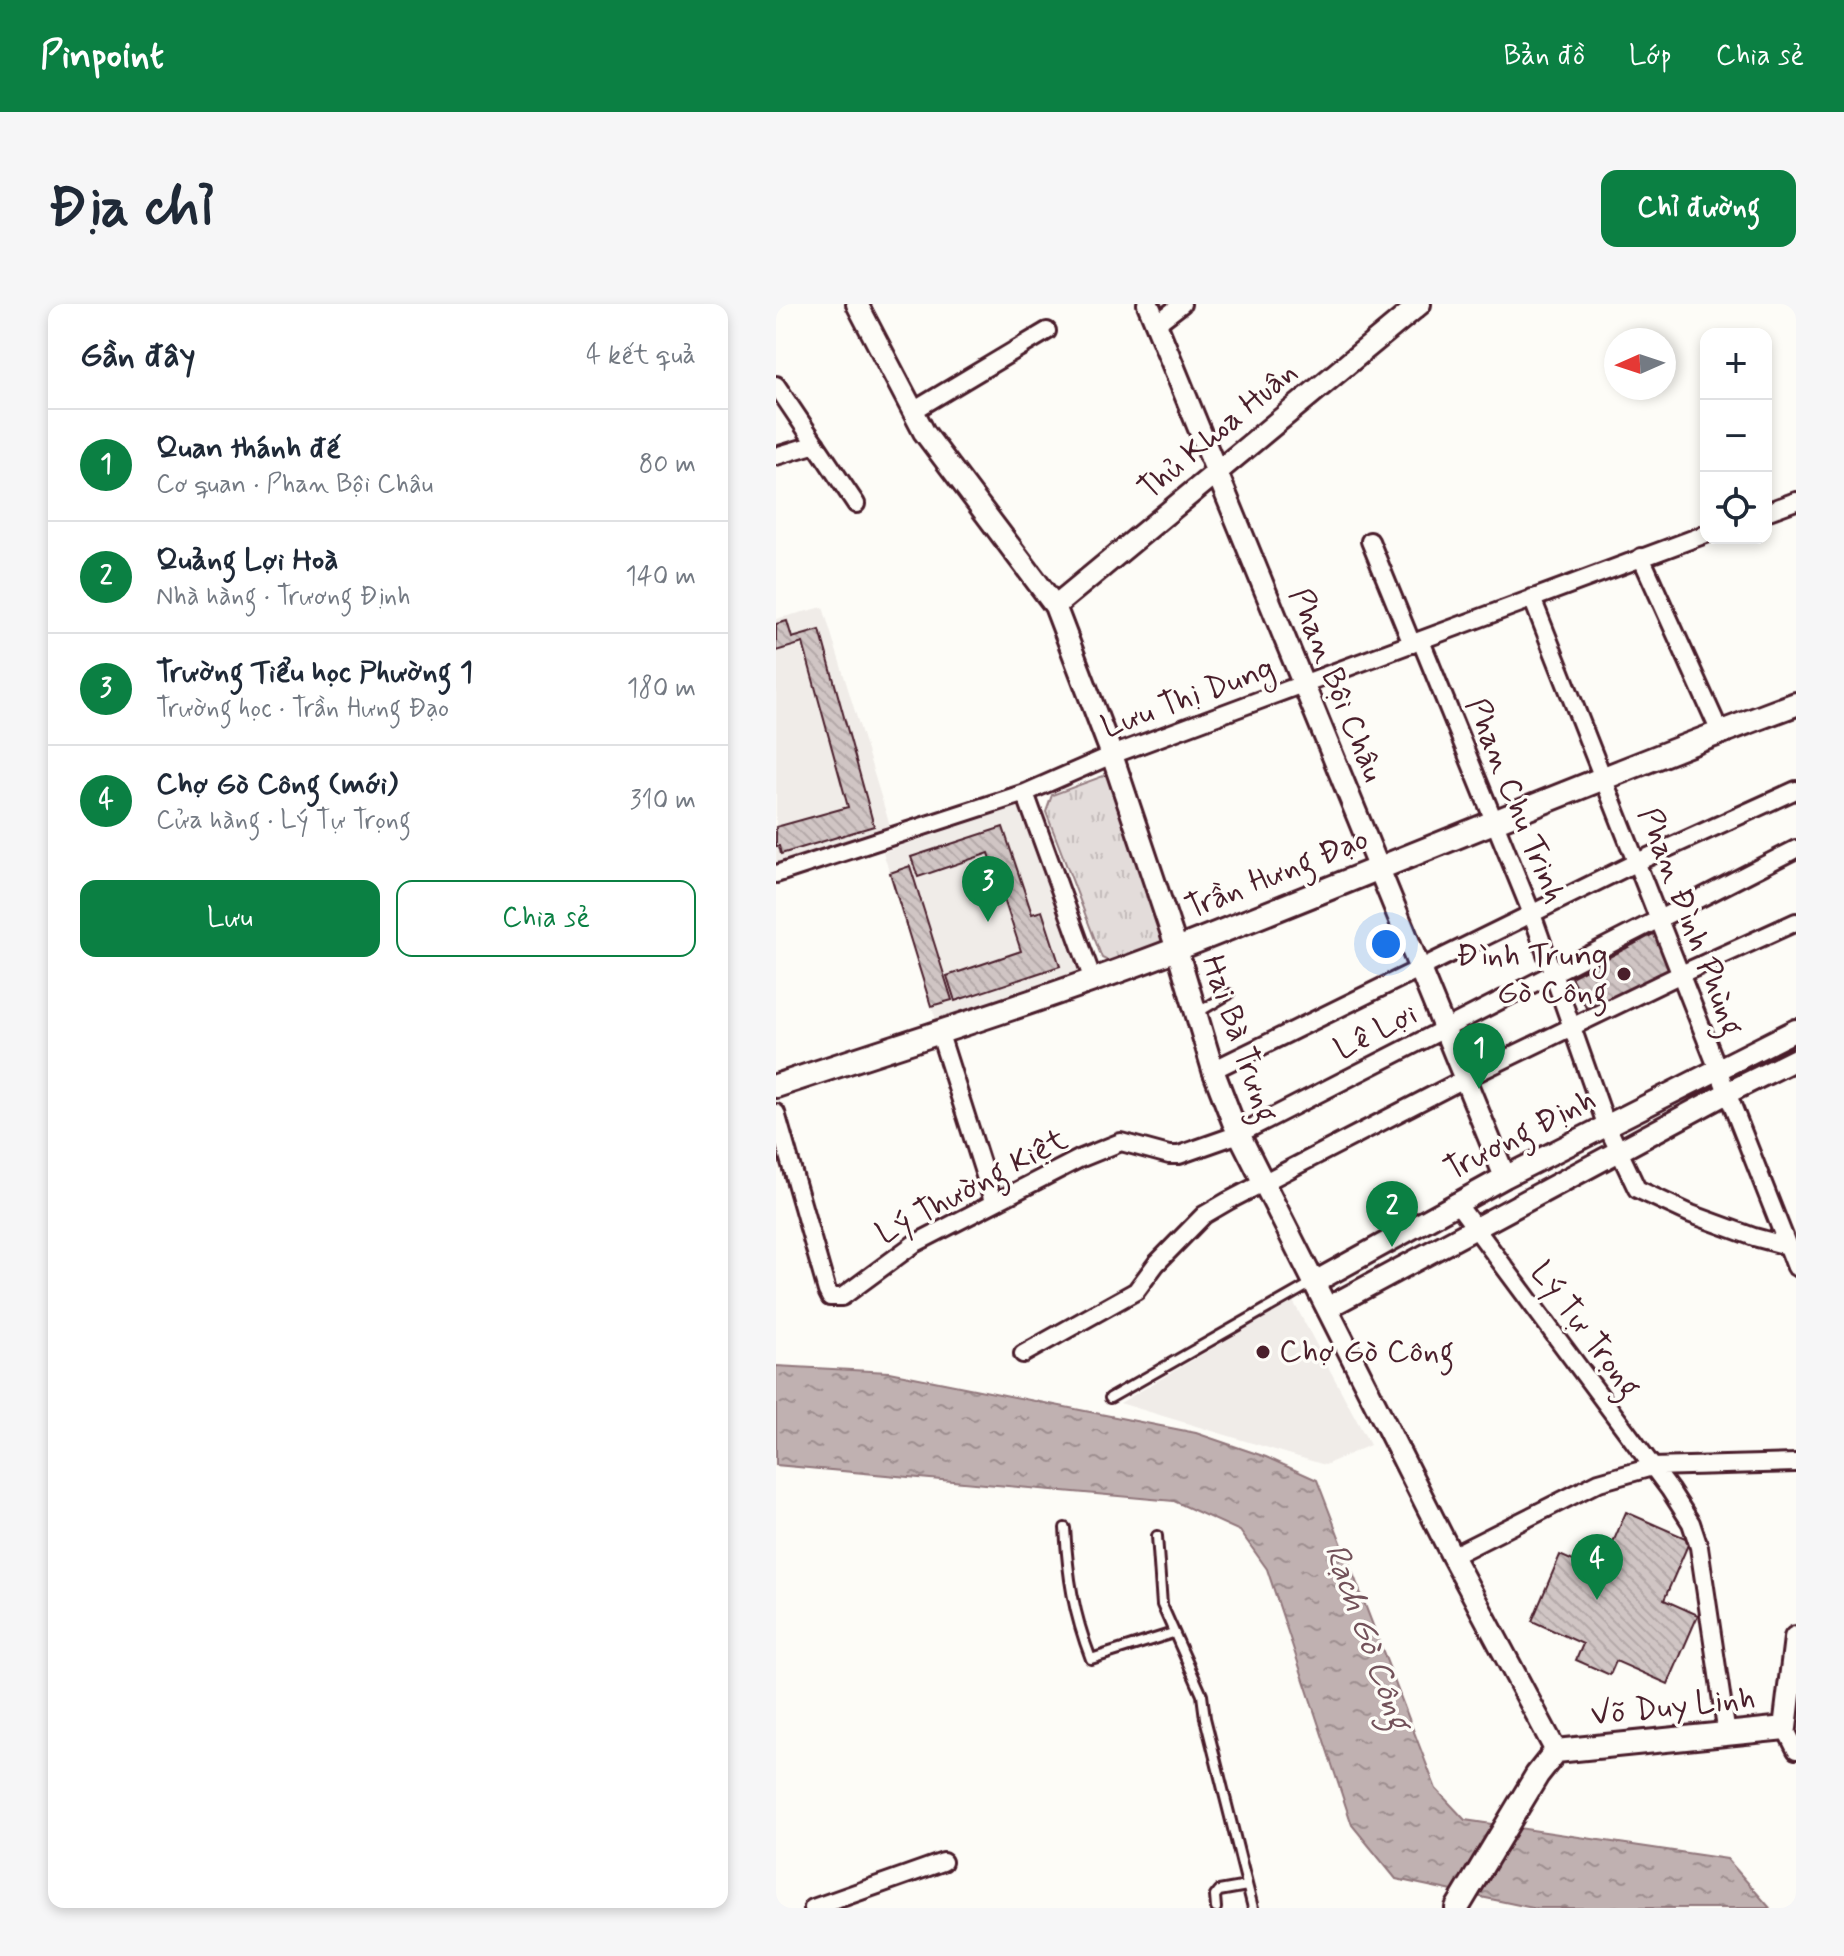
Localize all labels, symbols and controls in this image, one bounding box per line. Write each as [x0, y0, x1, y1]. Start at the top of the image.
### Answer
text: Pinpoint [40, 32, 164, 81]
text: Bản đồ [1503, 38, 1585, 75]
text: Lớp [1629, 38, 1672, 75]
text: Chia sẻ [1716, 38, 1804, 75]
button: Chỉ đường [1601, 170, 1796, 247]
text: Địa chỉ [48, 172, 215, 245]
north arrow [1604, 328, 1676, 400]
map controls [1700, 328, 1772, 544]
button: + [1700, 328, 1772, 400]
text: Gần đây [80, 334, 196, 379]
text: 4 kết quả [586, 339, 696, 373]
street label: Thủ Khoa Huân [1129, 352, 1307, 510]
button: − [1700, 400, 1772, 472]
text: Quan thánh đế [156, 429, 341, 468]
text: 1 [100, 448, 112, 482]
text: 80 m [639, 448, 696, 482]
text: Cơ quan · Phan Bội Châu [156, 468, 433, 502]
button: locate [1700, 472, 1772, 544]
text: Quảng Lợi Hoà [156, 541, 338, 580]
text: 2 [100, 560, 112, 594]
text: 140 m [625, 560, 696, 594]
text: Nhà hàng · Trương Định [156, 580, 411, 614]
street label: Phan Bội Châu [1278, 582, 1394, 788]
street label: Lưu Thị Dung [1096, 647, 1281, 751]
text: Trường Tiểu học Phường 1 [156, 653, 473, 692]
text: 3 [100, 672, 112, 706]
text: 180 m [627, 672, 696, 706]
text: Trường học · Trần Hưng Đạo [156, 692, 449, 726]
street label: Phan Chu Trinh [1455, 692, 1575, 910]
text: Chợ Gò Công (mới) [156, 765, 398, 804]
text: 4 [98, 784, 114, 818]
text: 310 m [630, 784, 696, 818]
street label: Phan Đình Phùng [1624, 802, 1753, 1043]
text: Cửa hàng · Lý Tự Trọng [156, 804, 411, 838]
street label: Trần Hưng Đạo [1179, 818, 1376, 933]
pin: 3 [962, 856, 1014, 922]
button: Lưu [80, 880, 380, 957]
button: Chia sẻ [396, 880, 696, 957]
your location [1366, 924, 1406, 964]
place label: Đình Trung Gò Công [1456, 935, 1608, 1017]
street label: Hai Bà Trưng [1188, 950, 1287, 1129]
marker: Đình Trung Gò Công [1615, 965, 1633, 983]
street label: Lê Lợi [1327, 993, 1425, 1071]
pin: 1 [1453, 1023, 1505, 1089]
street label: Trương Định [1437, 1079, 1604, 1194]
street label: Lý Thường Kiệt [869, 1119, 1077, 1258]
pin: 2 [1366, 1181, 1418, 1247]
street label: Lý Tự Trọng [1517, 1253, 1650, 1409]
place label: Chợ Gò Công [1279, 1331, 1454, 1376]
marker: Chợ Gò Công [1254, 1343, 1272, 1361]
pin: 4 [1571, 1534, 1623, 1600]
water label: Rạch Gò Công [1310, 1538, 1423, 1741]
street label: Võ Duy Linh [1589, 1677, 1757, 1737]

